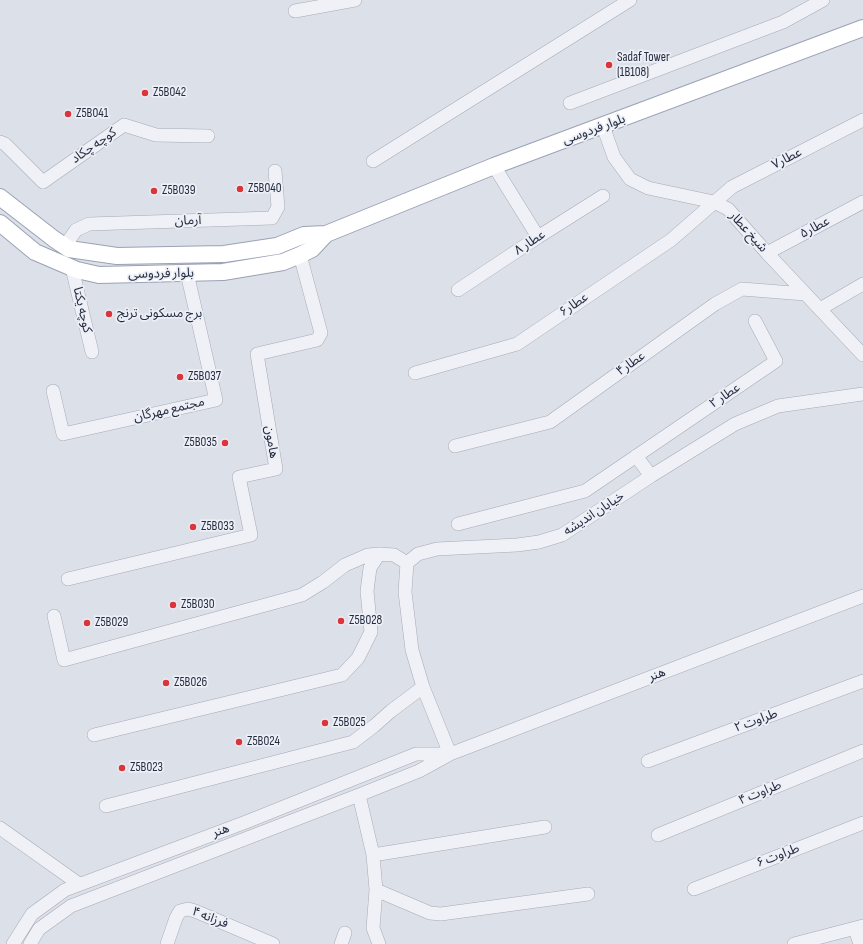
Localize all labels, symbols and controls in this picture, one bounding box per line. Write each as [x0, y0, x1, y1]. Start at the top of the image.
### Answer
place label: Sadaf Tower (1B108) [617, 50, 670, 81]
marker: Sadaf Tower (1B108) [604, 60, 614, 70]
place label: Z5B042 [153, 85, 186, 101]
marker: Z5B042 [140, 88, 150, 98]
place label: Z5B041 [76, 106, 108, 122]
marker: Z5B041 [63, 109, 73, 119]
street label: بلوار فردوسی [560, 111, 628, 149]
street label: کوچه چکاد [68, 125, 120, 167]
street label: عطار۷ [769, 145, 805, 173]
place label: Z5B040 [248, 181, 281, 197]
place label: Z5B039 [162, 183, 195, 199]
marker: Z5B040 [235, 184, 245, 194]
marker: Z5B039 [149, 186, 159, 196]
street label: شیخ عطار [726, 208, 770, 256]
street label: آرمان [174, 213, 202, 229]
street label: عطار۵ [797, 214, 833, 242]
street label: عطار ۸ [512, 227, 548, 259]
street label: بلوار فردوسی [128, 266, 194, 282]
street label: کوچه یکتا [69, 286, 95, 334]
street label: عطار۶ [556, 290, 592, 320]
place label: برج مسکونی ترنج [117, 306, 202, 322]
marker: برج مسکونی ترنج [104, 309, 114, 319]
street label: عطار۴ [614, 349, 648, 379]
place label: Z5B037 [188, 369, 221, 385]
marker: Z5B037 [175, 372, 185, 382]
street label: عطار ۲ [707, 380, 743, 412]
street label: مجتمع مهرگان [132, 394, 206, 426]
street label: هامون [261, 424, 281, 460]
place label: Z5B035 [184, 435, 217, 451]
marker: Z5B035 [220, 438, 230, 448]
street label: خیابان اندیشه [561, 489, 627, 539]
place label: Z5B033 [201, 519, 234, 535]
marker: Z5B033 [188, 522, 198, 532]
place label: Z5B030 [181, 597, 214, 613]
marker: Z5B030 [168, 600, 178, 610]
place label: Z5B028 [349, 613, 382, 629]
place label: Z5B029 [95, 615, 128, 631]
marker: Z5B028 [336, 616, 346, 626]
marker: Z5B029 [82, 618, 92, 628]
street label: هنر [646, 665, 668, 685]
place label: Z5B026 [174, 675, 207, 691]
marker: Z5B026 [161, 678, 171, 688]
street label: طراوت ۲ [732, 706, 780, 736]
place label: Z5B025 [333, 715, 366, 731]
marker: Z5B025 [320, 718, 330, 728]
place label: Z5B024 [247, 734, 280, 750]
marker: Z5B024 [234, 737, 244, 747]
place label: Z5B023 [130, 760, 163, 776]
marker: Z5B023 [117, 763, 127, 773]
street label: طراوت ۴ [736, 777, 784, 809]
street label: هنر [210, 821, 232, 841]
street label: طراوت ۶ [754, 841, 802, 871]
street label: فرزانه ۴ [190, 904, 230, 932]

